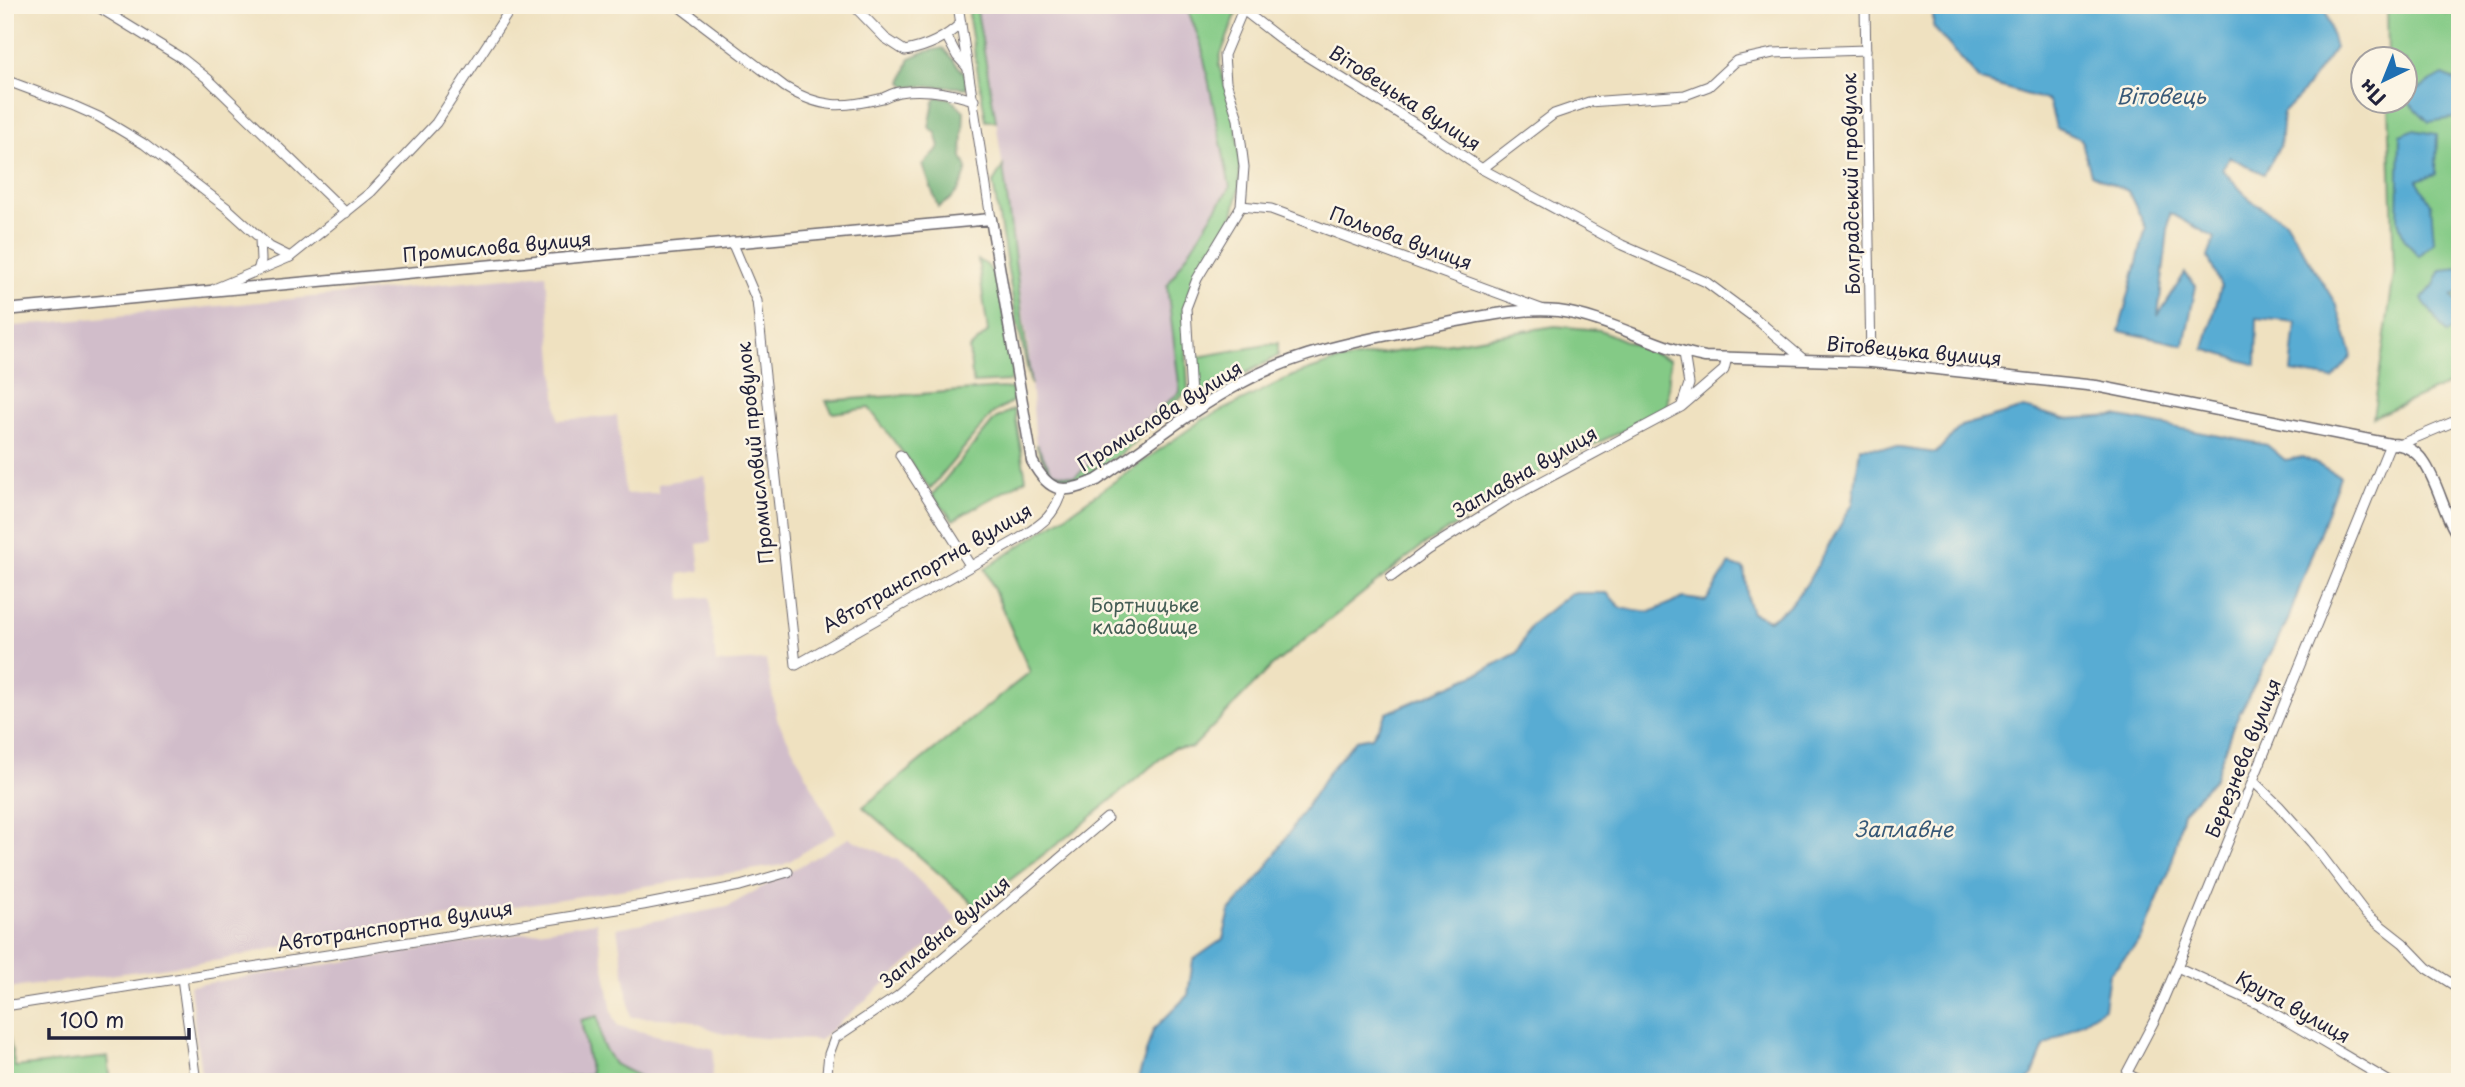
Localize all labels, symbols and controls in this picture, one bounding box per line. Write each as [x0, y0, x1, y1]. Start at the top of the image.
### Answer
street label: Вітовецька вулиця [1324, 38, 1487, 157]
north arrow [2350, 46, 2420, 116]
street label: Болградський провулок [1834, 72, 1866, 295]
text: Пн [2352, 74, 2391, 113]
water label: Вітовець [2116, 79, 2207, 111]
street label: Польова вулиця [1326, 198, 1476, 276]
street label: Промислова вулиця [401, 224, 593, 268]
street label: Вітовецька вулиця [1825, 328, 2003, 372]
street label: Промисловий провулок [728, 340, 780, 565]
street label: Промислова вулиця [1072, 353, 1247, 477]
street label: Заплавна вулиця [1447, 418, 1602, 524]
street label: Автотранспортна вулиця [816, 496, 1037, 639]
park label: Бортницьке кладовище [1091, 590, 1199, 640]
street label: Березнева вулиця [2197, 674, 2287, 841]
water label: Заплавне [1855, 812, 1955, 844]
street label: Заплавна вулиця [873, 868, 1016, 994]
street label: Автотранспортна вулиця [275, 893, 515, 957]
street label: Крута вулиця [2231, 963, 2356, 1049]
scale bar [49, 996, 189, 1040]
text: 100 m [60, 1003, 124, 1035]

